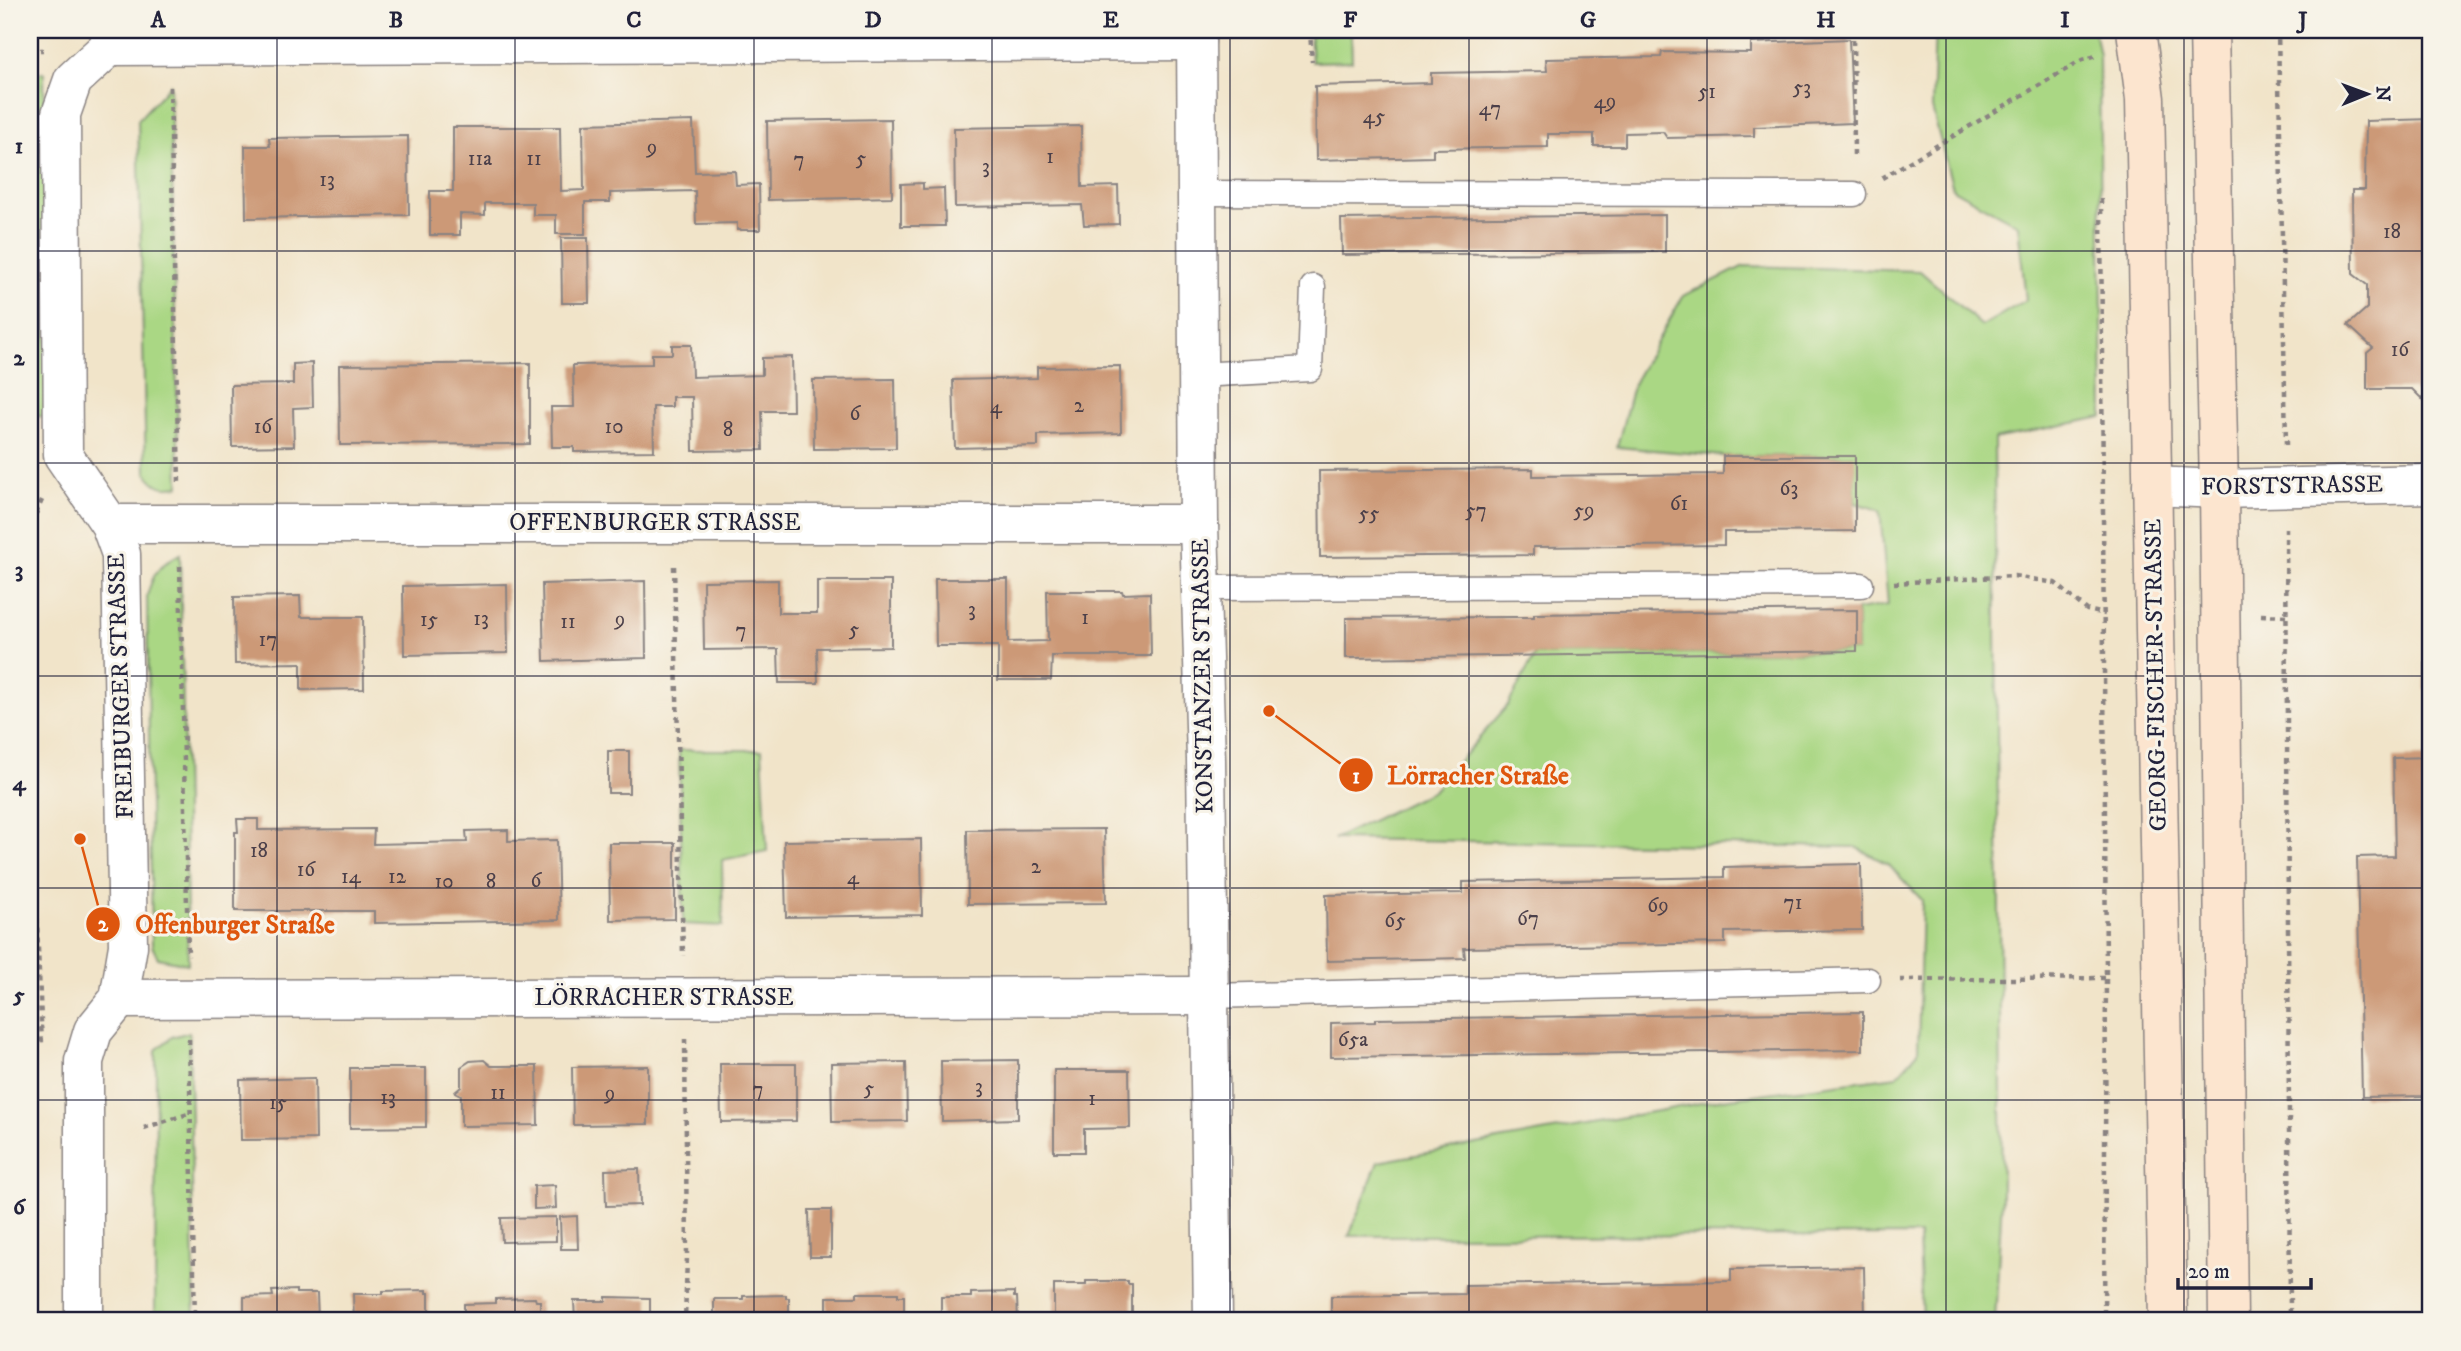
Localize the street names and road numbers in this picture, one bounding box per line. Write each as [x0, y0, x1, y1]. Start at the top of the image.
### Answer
street label: FORSTSTRASSE [2201, 469, 2383, 503]
street label: OFFENBURGER STRASSE [509, 508, 801, 538]
street label: GEORG-FISCHER-STRASSE [2138, 518, 2174, 832]
street label: KONSTANZER STRASSE [1186, 538, 1220, 814]
street label: FREIBURGER STRASSE [101, 553, 141, 819]
street label: LÖRRACHER STRASSE [534, 983, 794, 1013]

